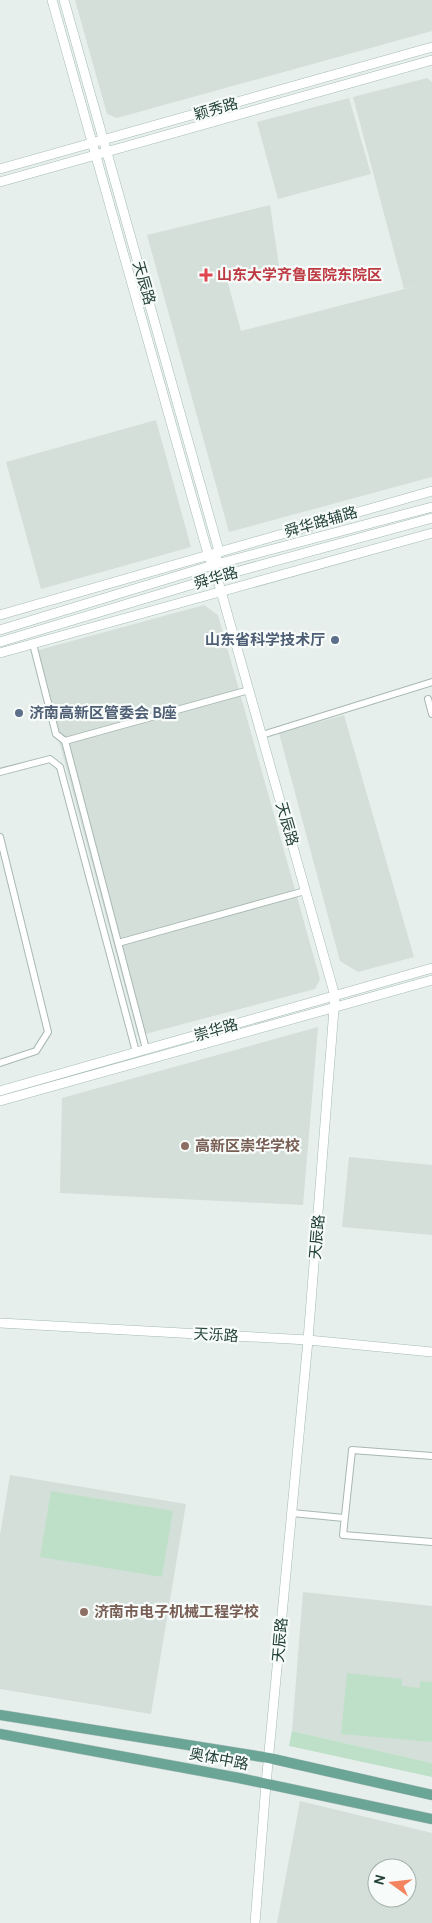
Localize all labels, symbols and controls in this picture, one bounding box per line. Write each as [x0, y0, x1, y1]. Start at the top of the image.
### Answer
street label: 颖秀路 [192, 94, 240, 124]
street label: 天辰路 [129, 259, 159, 307]
place label: 山东大学齐鲁医院东院区 [217, 266, 382, 284]
marker: 山东大学齐鲁医院东院区 [199, 268, 213, 282]
street label: 舜华路辅路 [282, 503, 360, 541]
street label: 舜华路 [192, 563, 240, 593]
place label: 山东省科学技术厅 [205, 631, 325, 649]
marker: 山东省科学技术厅 [329, 634, 341, 646]
place label: 济南高新区管委会 B座 [29, 704, 177, 722]
marker: 济南高新区管委会 B座 [13, 707, 25, 719]
street label: 天辰路 [272, 800, 302, 848]
street label: 崇华路 [192, 1015, 240, 1045]
place label: 高新区崇华学校 [195, 1137, 300, 1155]
marker: 高新区崇华学校 [179, 1140, 191, 1152]
street label: 天辰路 [306, 1214, 328, 1260]
street label: 天泺路 [193, 1325, 239, 1345]
place label: 济南市电子机械工程学校 [94, 1603, 259, 1621]
marker: 济南市电子机械工程学校 [78, 1606, 90, 1618]
street label: 天辰路 [269, 1617, 291, 1663]
street label: 奥体中路 [188, 1744, 250, 1774]
north arrow [367, 1858, 417, 1908]
text: N [369, 1873, 389, 1887]

